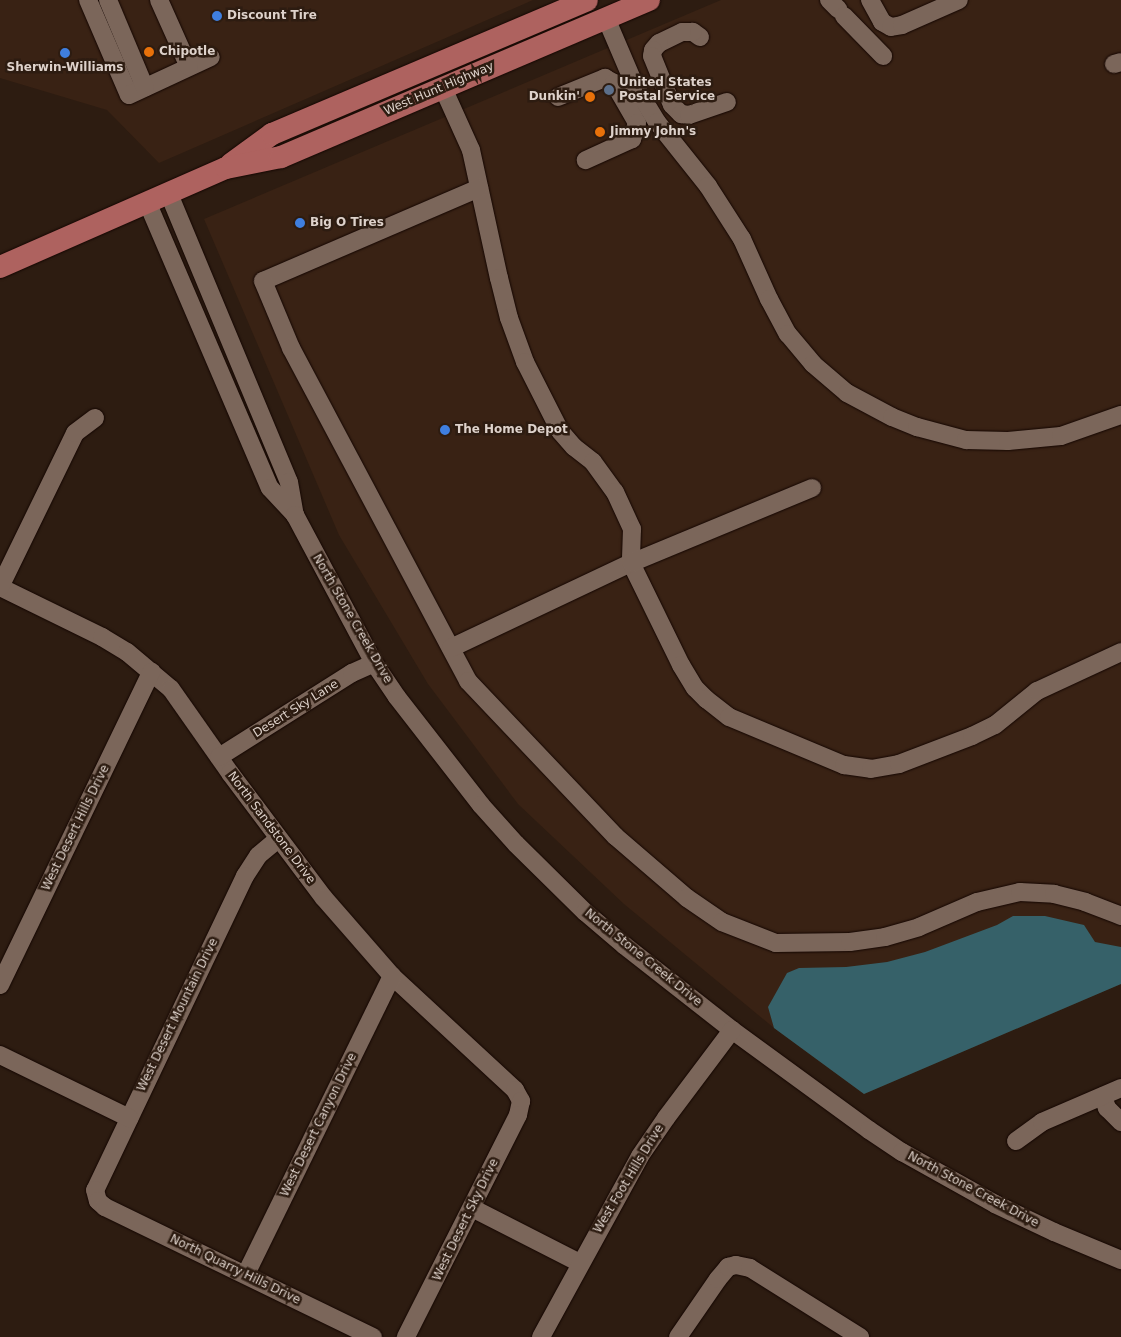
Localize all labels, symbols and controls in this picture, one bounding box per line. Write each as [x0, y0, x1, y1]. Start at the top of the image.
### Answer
place label: Discount Tire [227, 9, 317, 23]
marker: Discount Tire [211, 10, 223, 22]
place label: Chipotle [159, 45, 215, 59]
marker: Chipotle [143, 46, 155, 58]
marker: Sherwin-Williams [59, 47, 71, 59]
street label: West Hunt Highway [382, 59, 496, 119]
place label: Sherwin-Williams [7, 61, 123, 75]
place label: United States Postal Service [619, 76, 715, 104]
marker: United States Postal Service [603, 84, 615, 96]
place label: Dunkin' [529, 90, 580, 104]
marker: Dunkin' [584, 91, 596, 103]
place label: Jimmy John's [610, 125, 696, 139]
marker: Jimmy John's [594, 126, 606, 138]
place label: Big O Tires [310, 216, 384, 230]
marker: Big O Tires [294, 217, 306, 229]
place label: The Home Depot [455, 423, 568, 437]
marker: The Home Depot [439, 424, 451, 436]
street label: North Stone Creek Drive [309, 552, 395, 686]
street label: Desert Sky Lane [251, 677, 341, 741]
street label: West Desert Hills Drive [39, 763, 113, 893]
street label: North Sandstone Drive [224, 769, 318, 887]
street label: North Stone Creek Drive [582, 906, 704, 1010]
street label: West Desert Mountain Drive [135, 936, 221, 1094]
street label: West Desert Canyon Drive [278, 1051, 360, 1199]
street label: West Foot Hills Drive [591, 1122, 667, 1236]
street label: North Stone Creek Drive [905, 1149, 1041, 1231]
street label: West Desert Sky Drive [430, 1157, 502, 1283]
street label: North Quarry Hills Drive [167, 1232, 303, 1308]

